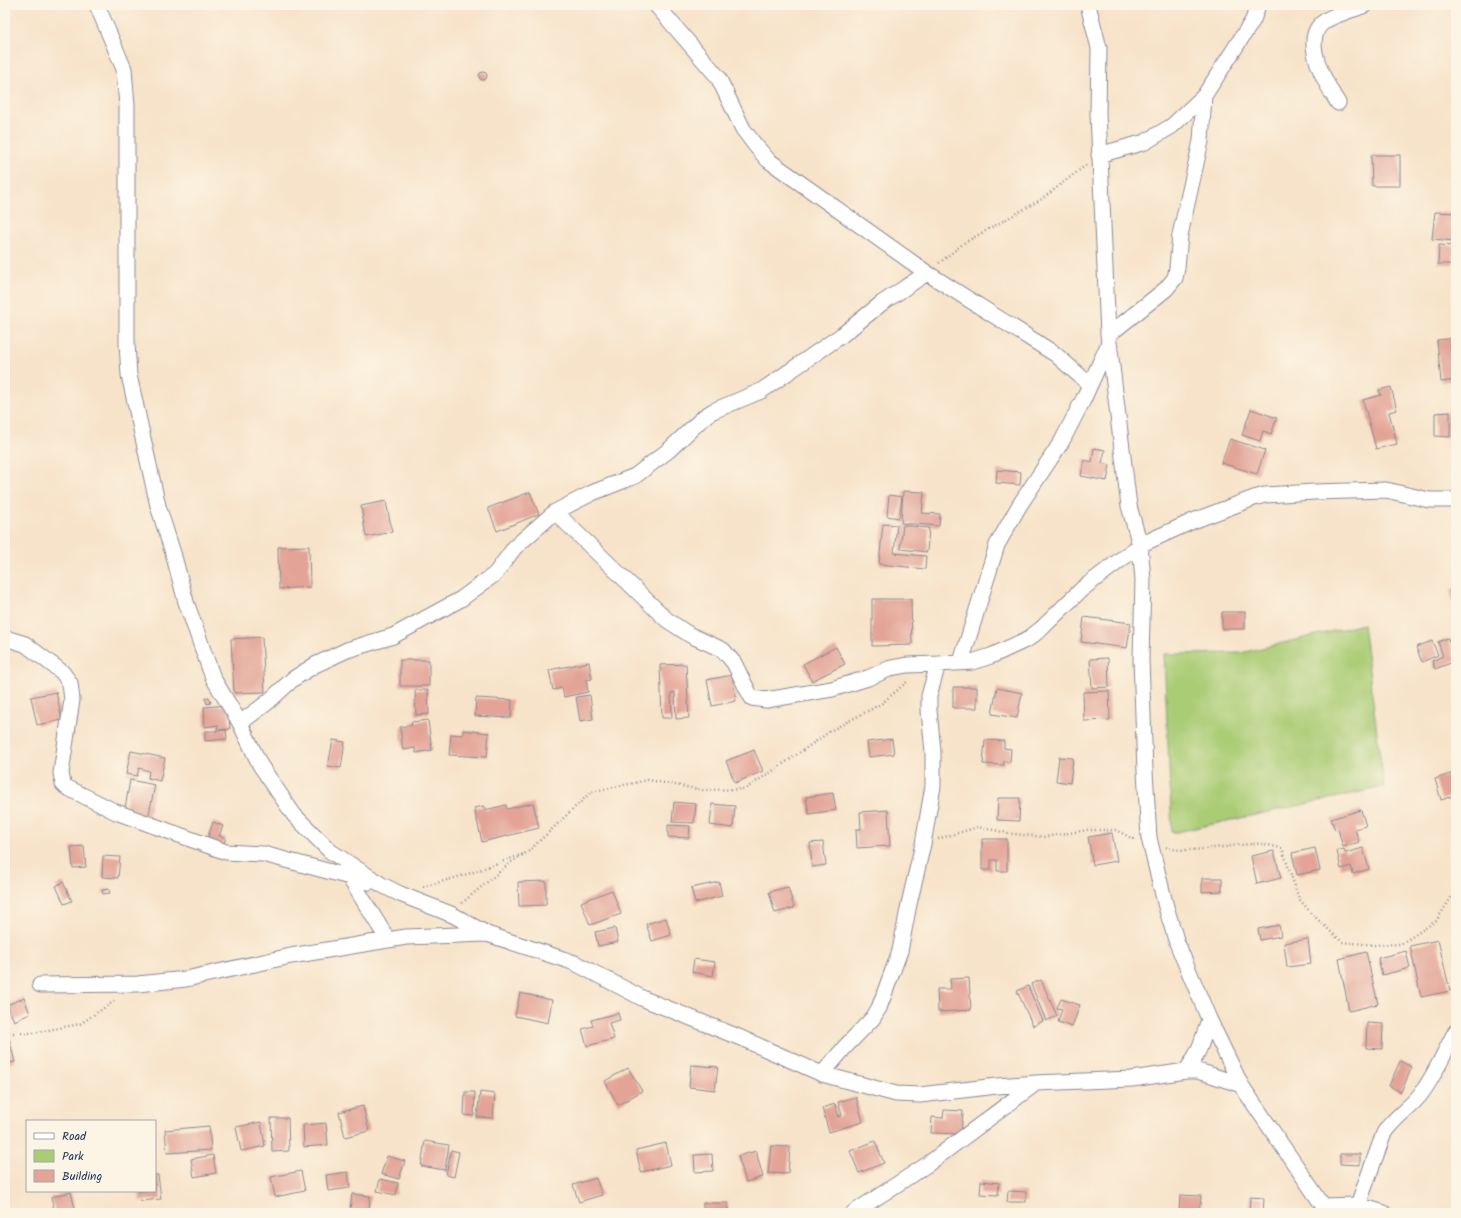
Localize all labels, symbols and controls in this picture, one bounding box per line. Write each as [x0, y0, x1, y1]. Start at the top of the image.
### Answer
legend [26, 1120, 156, 1192]
text: Road [62, 1127, 87, 1146]
text: Park [62, 1147, 84, 1166]
text: Building [62, 1167, 102, 1186]

